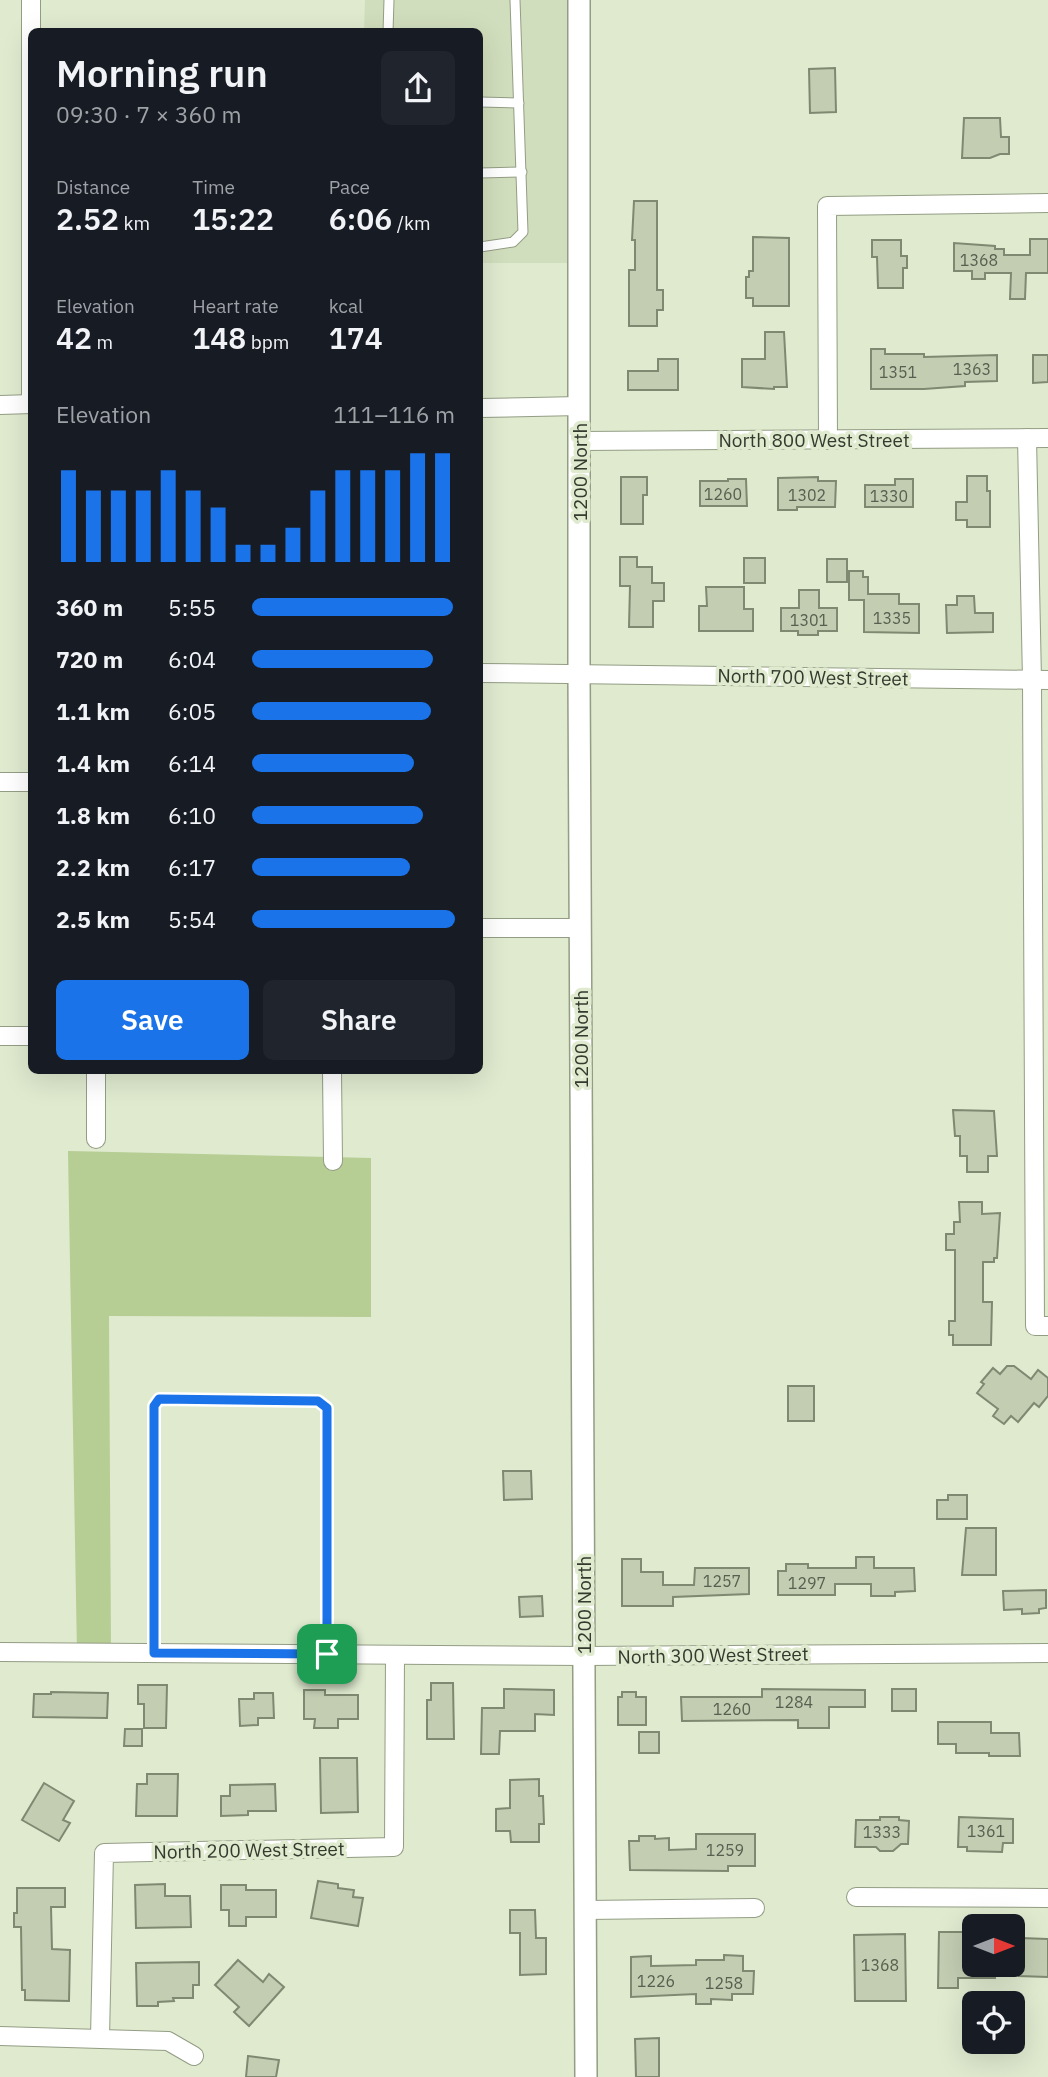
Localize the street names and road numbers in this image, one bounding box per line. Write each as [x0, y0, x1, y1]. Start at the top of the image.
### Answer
street label: 1200 North [568, 423, 592, 521]
street label: North 800 West Street [718, 428, 910, 452]
street label: North 700 West Street [717, 663, 909, 691]
street label: 1200 North [569, 990, 593, 1088]
street label: 1200 North [572, 1556, 596, 1654]
street label: North 300 West Street [617, 1641, 809, 1669]
street label: North 200 West Street [153, 1836, 345, 1864]

